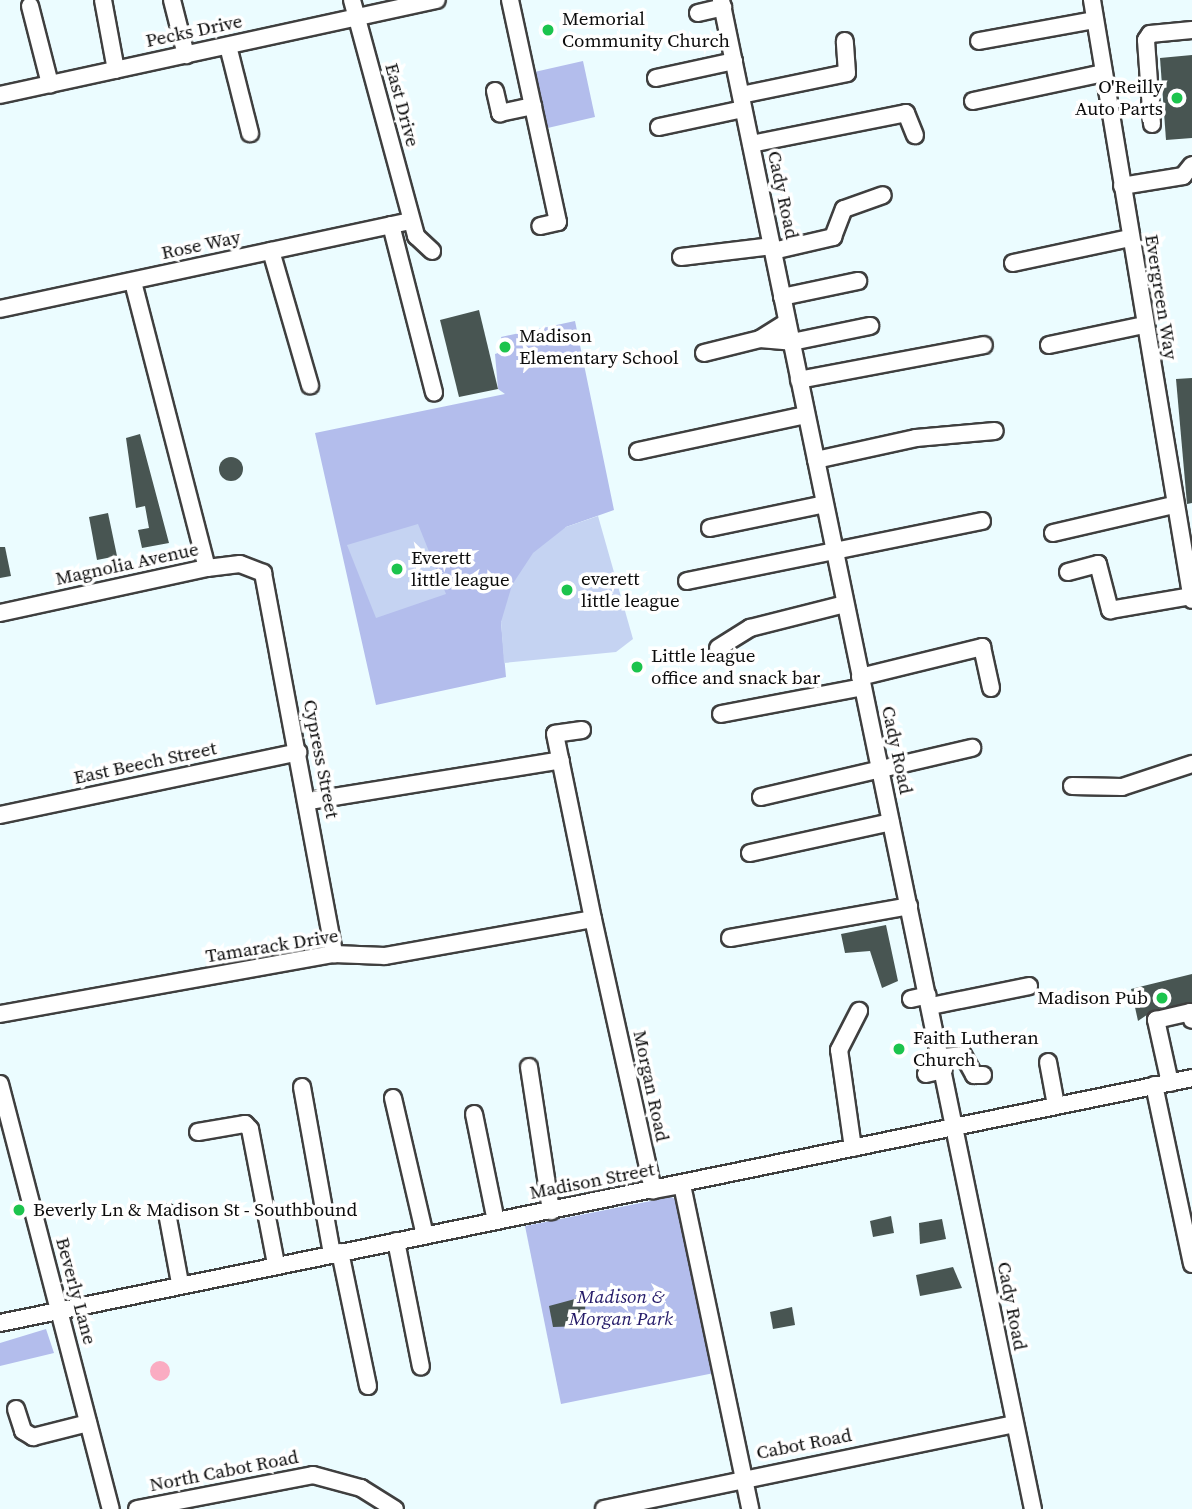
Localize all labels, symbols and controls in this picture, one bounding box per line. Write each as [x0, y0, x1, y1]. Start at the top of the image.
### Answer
place label: Memorial Community Church [562, 8, 730, 52]
street label: Pecks Drive [144, 10, 244, 52]
marker: Memorial Community Church [540, 22, 556, 38]
street label: East Drive [380, 61, 424, 149]
place label: O'Reilly Auto Parts [1075, 76, 1163, 120]
marker: O'Reilly Auto Parts [1169, 90, 1185, 106]
street label: Cady Road [763, 149, 803, 241]
street label: Rose Way [159, 225, 243, 265]
street label: Evergreen Way [1140, 233, 1182, 361]
place label: Madison Elementary School [519, 325, 679, 369]
marker: Madison Elementary School [497, 339, 513, 355]
street label: Magnolia Avenue [53, 538, 201, 590]
place label: Everett little league [411, 547, 510, 591]
marker: Everett little league [389, 561, 405, 577]
place label: everett little league [581, 568, 680, 612]
marker: everett little league [559, 582, 575, 598]
place label: Little league office and snack bar [651, 645, 820, 689]
marker: Little league office and snack bar [629, 659, 645, 675]
street label: Cypress Street [298, 698, 344, 820]
street label: Cady Road [877, 704, 917, 796]
street label: East Beech Street [72, 737, 218, 789]
street label: Tamarack Drive [204, 924, 340, 968]
place label: Madison Pub [1037, 987, 1148, 1009]
marker: Madison Pub [1154, 990, 1170, 1006]
place label: Faith Lutheran Church [913, 1027, 1039, 1071]
street label: Morgan Road [628, 1028, 674, 1144]
marker: Faith Lutheran Church [891, 1041, 907, 1057]
street label: Madison Street [528, 1158, 656, 1204]
place label: Beverly Ln & Madison St - Southbound [33, 1199, 357, 1221]
marker: Beverly Ln & Madison St - Southbound [11, 1202, 27, 1218]
street label: Beverly Lane [51, 1235, 101, 1347]
street label: Cady Road [992, 1260, 1032, 1352]
park label: Madison & Morgan Park [569, 1286, 673, 1330]
street label: Cabot Road [754, 1424, 854, 1464]
street label: North Cabot Road [148, 1445, 300, 1497]

